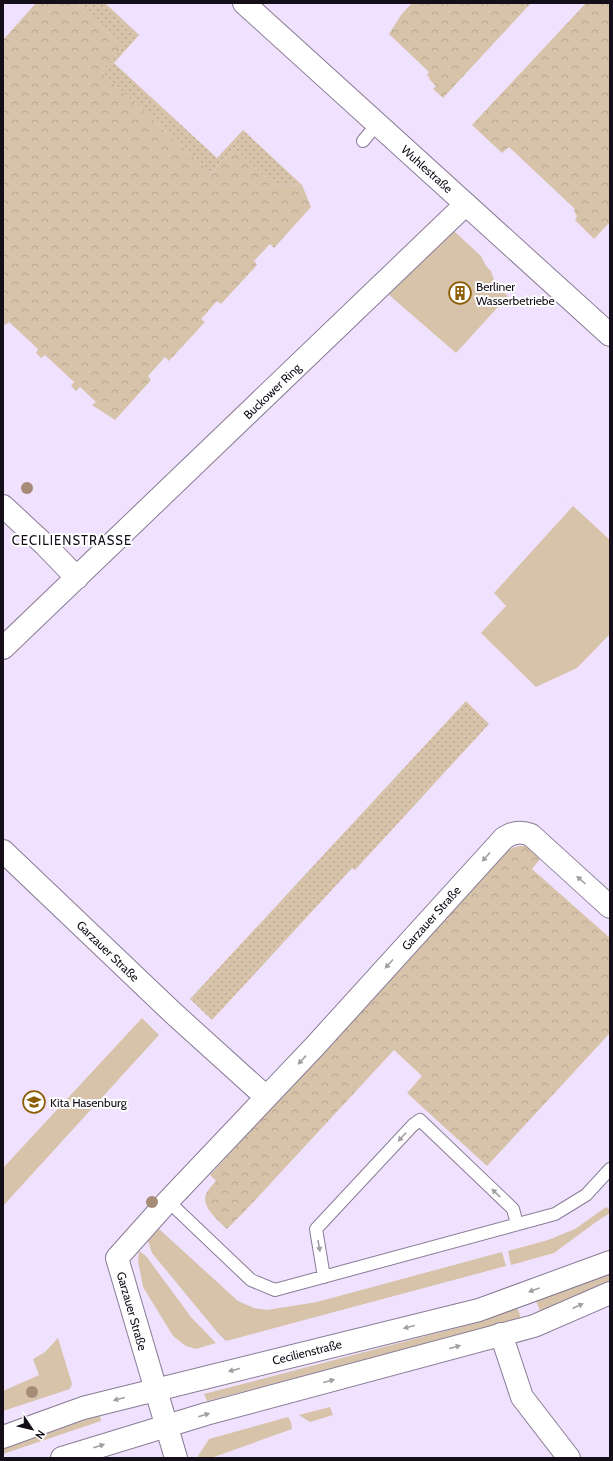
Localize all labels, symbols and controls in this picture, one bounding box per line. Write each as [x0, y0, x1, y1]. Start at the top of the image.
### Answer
street label: Wuhlestraße [398, 142, 456, 196]
place label: Berliner Wasserbetriebe [476, 279, 555, 308]
building icon: Berliner Wasserbetriebe [447, 280, 473, 306]
street label: Buckower Ring [240, 359, 305, 422]
district label: CECILIENSTRASSE [12, 532, 132, 548]
one-way arrow [481, 852, 491, 862]
one-way arrow [576, 876, 586, 885]
street label: Garzauer Straße [398, 883, 464, 953]
street label: Garzauer Straße [74, 917, 142, 985]
one-way arrow [385, 959, 394, 969]
one-way arrow [297, 1055, 307, 1065]
school or university icon: Kita Hasenburg [21, 1089, 47, 1115]
place label: Kita Hasenburg [50, 1095, 128, 1110]
one-way arrow [397, 1132, 406, 1142]
one-way arrow [491, 1188, 501, 1198]
one-way arrow [316, 1240, 322, 1253]
street label: Garzauer Straße [114, 1270, 150, 1352]
one-way arrow [528, 1288, 540, 1294]
one-way arrow [572, 1303, 584, 1309]
one-way arrow [403, 1324, 415, 1330]
street label: Cecilienstraße [271, 1336, 343, 1368]
one-way arrow [449, 1344, 461, 1350]
one-way arrow [228, 1368, 241, 1374]
one-way arrow [323, 1377, 336, 1383]
one-way arrow [113, 1396, 125, 1402]
north arrow [12, 1409, 52, 1449]
one-way arrow [198, 1411, 210, 1417]
text: N [32, 1428, 48, 1442]
one-way arrow [93, 1443, 105, 1449]

